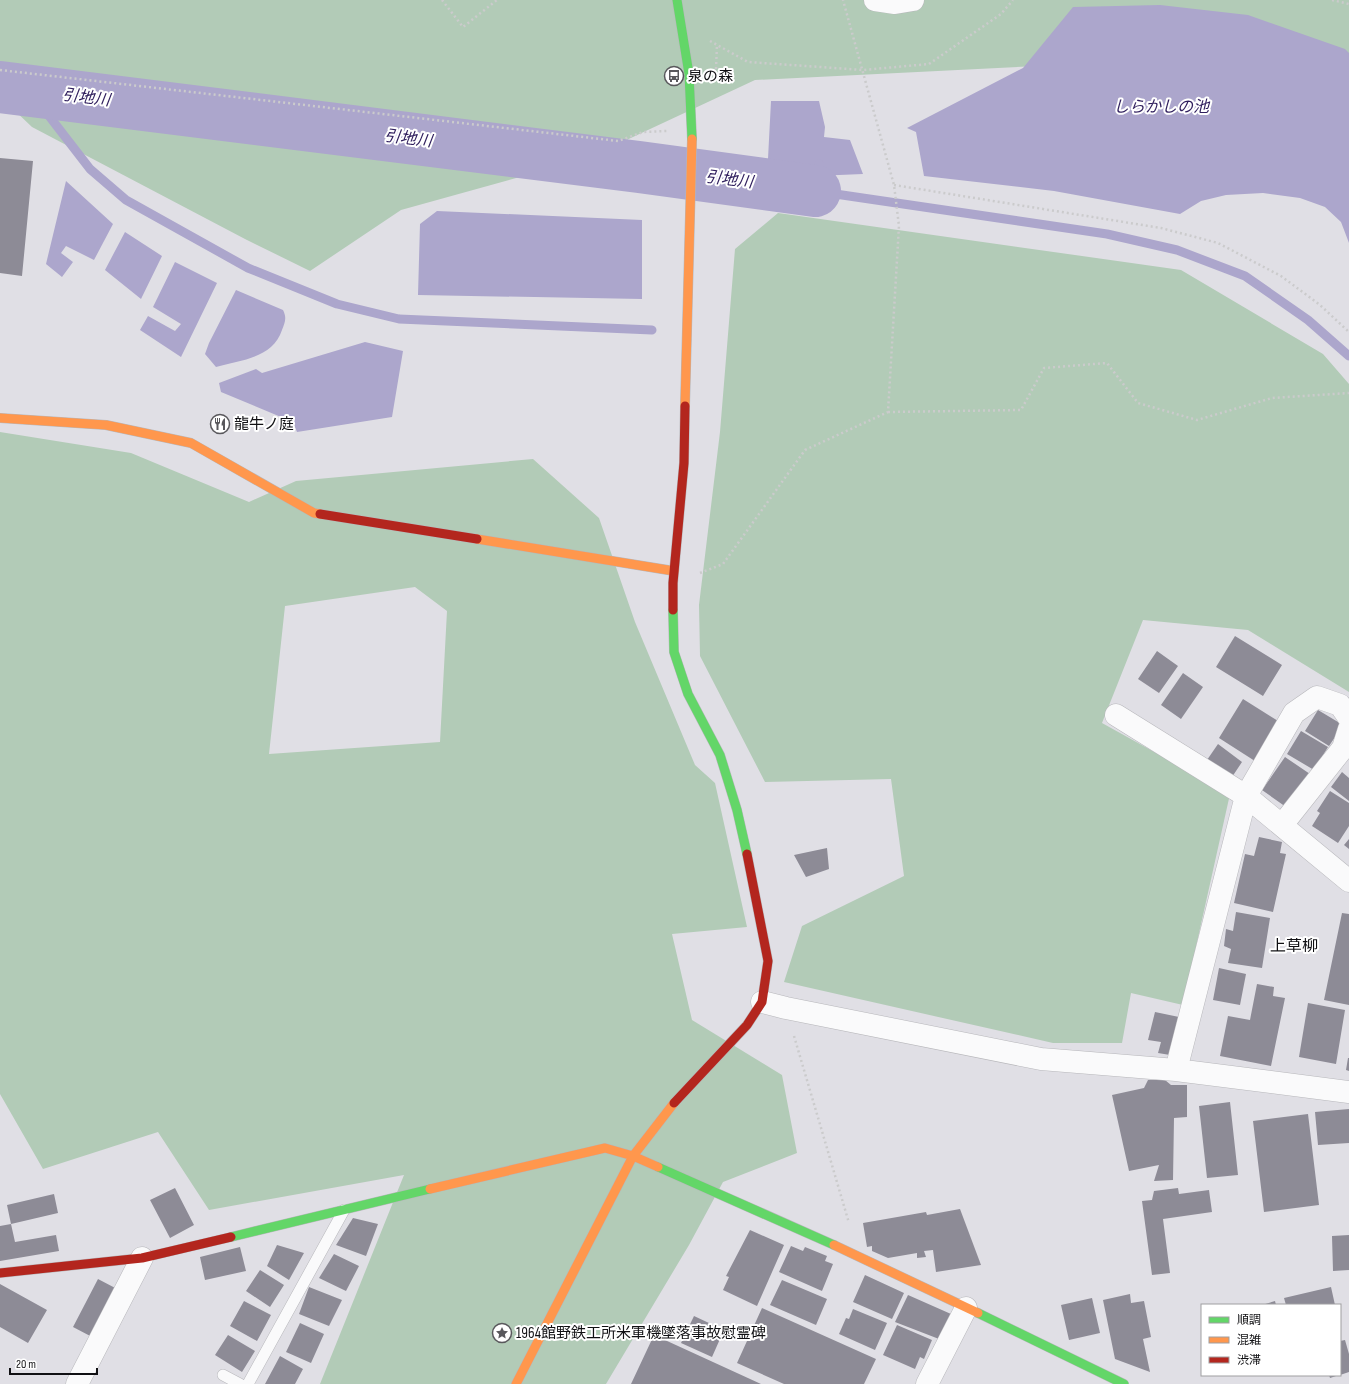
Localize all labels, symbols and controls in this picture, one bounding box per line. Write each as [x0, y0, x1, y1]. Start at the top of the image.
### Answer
bus stop icon: 泉の森 [663, 65, 685, 87]
place label: 泉の森 [688, 67, 733, 86]
water label: 引地川 [61, 86, 113, 111]
water label: しらかしの池 [1113, 98, 1211, 117]
water label: 引地川 [383, 127, 435, 152]
water label: 引地川 [704, 168, 756, 193]
restaurant icon: 龍牛ノ庭 [209, 413, 231, 435]
place label: 龍牛ノ庭 [234, 415, 294, 434]
district label: 上草柳 [1270, 937, 1318, 956]
legend [1201, 1304, 1341, 1376]
text: 順調 [1237, 1313, 1261, 1328]
place icon: 1964館野鉄工所米軍機墜落事故慰霊碑 [491, 1322, 513, 1344]
place label: 1964館野鉄工所米軍機墜落事故慰霊碑 [516, 1324, 766, 1343]
text: 混雑 [1237, 1333, 1261, 1348]
scale bar [10, 1350, 97, 1376]
text: 渋滞 [1237, 1353, 1261, 1368]
text: 20 m [16, 1357, 36, 1372]

